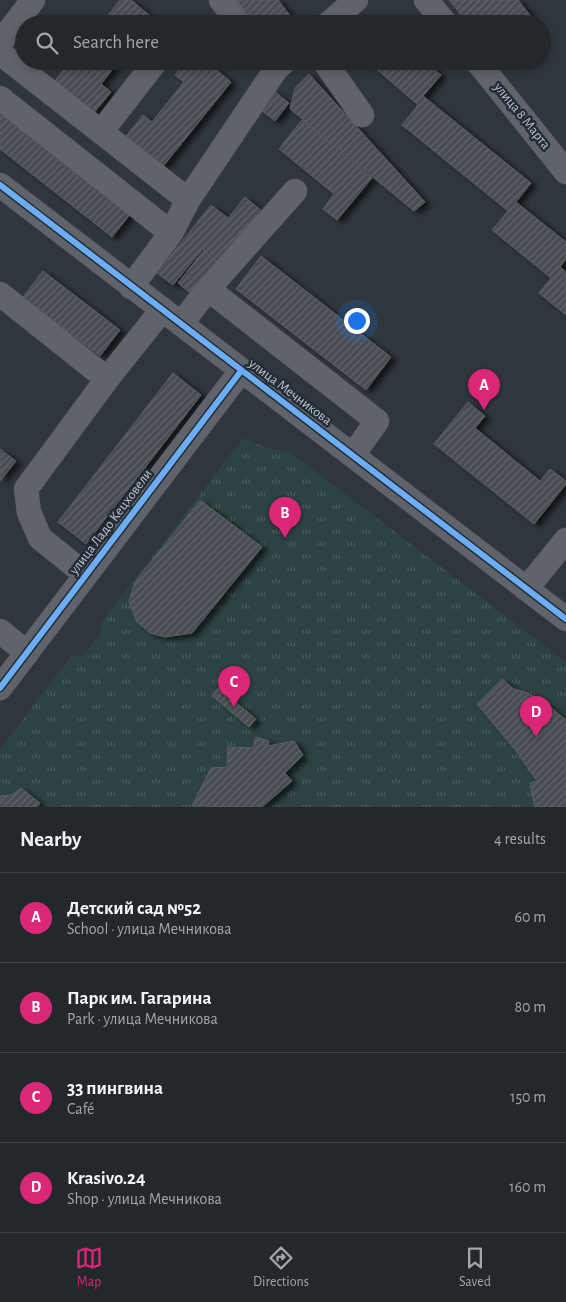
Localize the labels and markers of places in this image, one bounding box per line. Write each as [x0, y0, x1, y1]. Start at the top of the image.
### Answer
pin: A [468, 369, 500, 410]
pin: B [269, 497, 301, 538]
pin: C [218, 666, 250, 707]
pin: D [520, 696, 552, 737]

